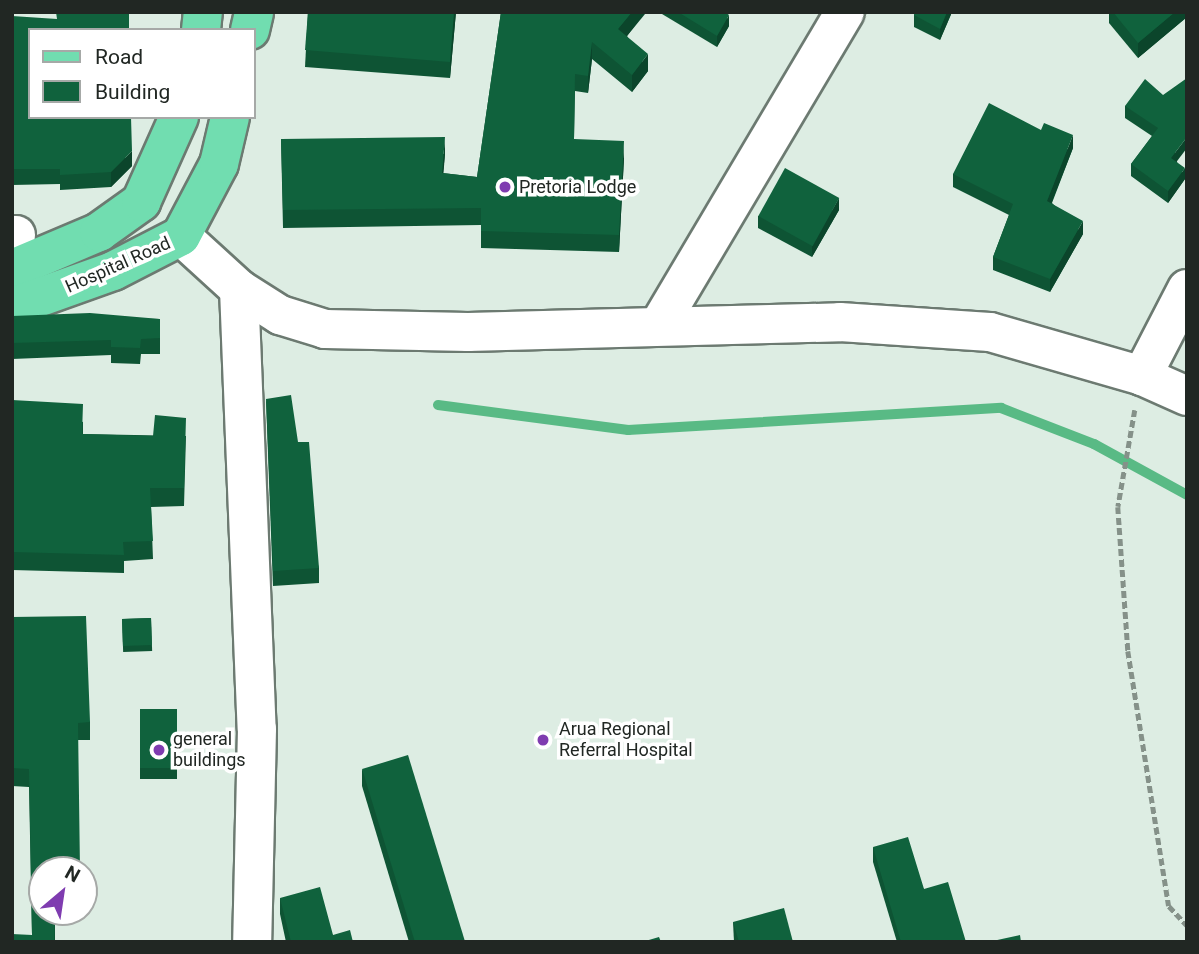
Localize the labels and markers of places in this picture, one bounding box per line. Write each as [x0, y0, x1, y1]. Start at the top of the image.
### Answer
place label: Pretoria Lodge [519, 176, 636, 198]
marker: Pretoria Lodge [497, 179, 513, 195]
place label: Arua Regional Referral Hospital [559, 719, 693, 762]
place label: general buildings [173, 729, 246, 772]
marker: Arua Regional Referral Hospital [533, 730, 553, 750]
marker: general buildings [151, 742, 167, 758]

